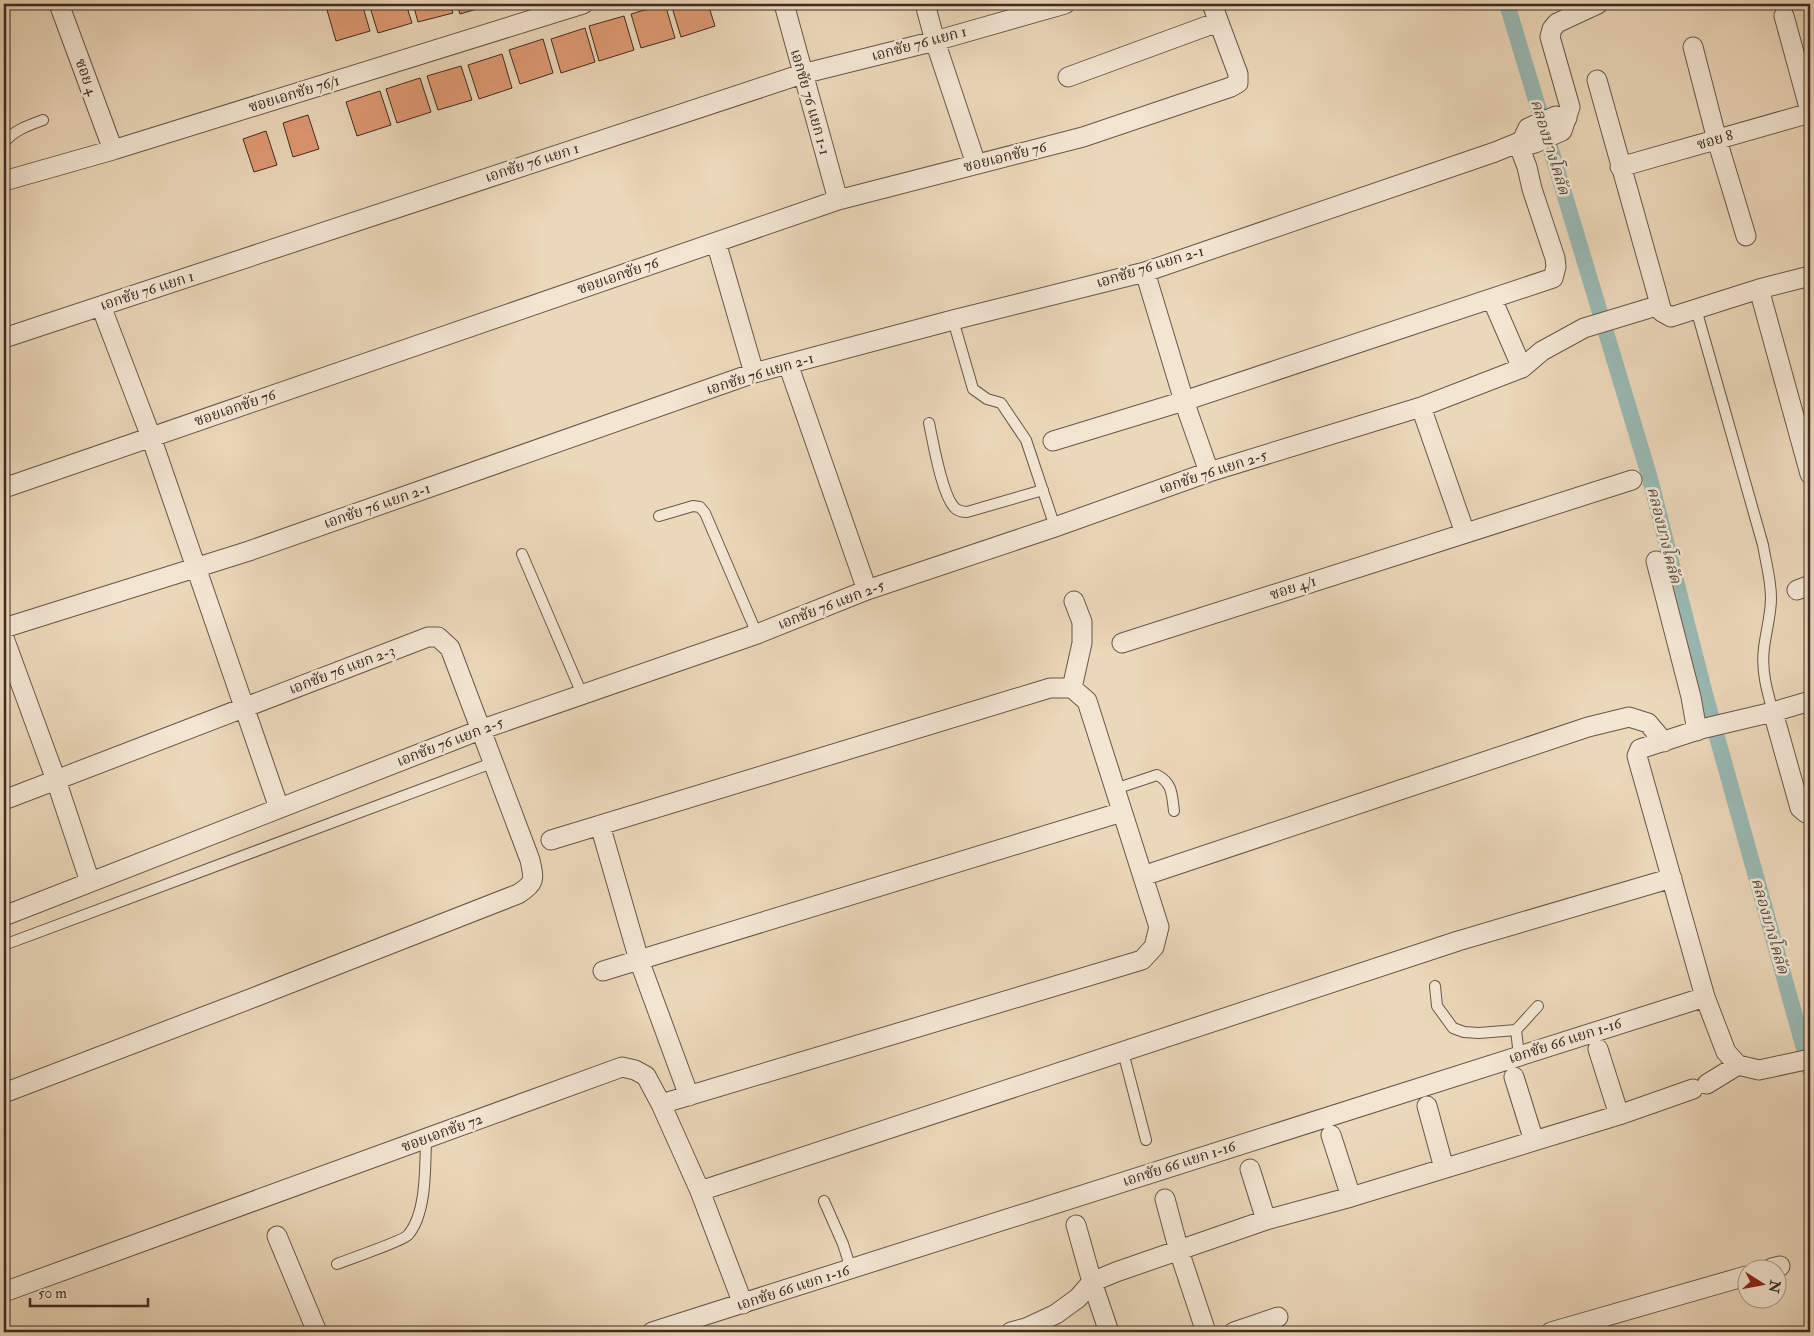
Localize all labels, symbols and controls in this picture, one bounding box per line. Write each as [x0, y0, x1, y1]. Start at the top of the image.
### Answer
street label: เอกชัย 76 แยก 1 [869, 22, 969, 66]
street label: เอกชัย 76 แยก 1-1 [786, 47, 834, 157]
street label: ซอย 4 [71, 56, 102, 99]
street label: ซอยเอกชัย 76/1 [246, 71, 342, 117]
water label: คลองบางโคลัด [1526, 96, 1576, 198]
street label: ซอย 8 [1695, 126, 1735, 154]
street label: ซอยเอกชัย 76 [961, 137, 1050, 177]
street label: เอกชัย 76 แยก 1 [483, 139, 581, 187]
street label: เอกชัย 76 แยก 2-1 [1094, 242, 1206, 292]
street label: ซอยเอกชัย 76 [575, 253, 663, 299]
street label: เอกชัย 76 แยก 1 [98, 267, 196, 315]
street label: เอกชัย 76 แยก 2-1 [704, 349, 816, 399]
street label: ซอยเอกชัย 76 [192, 385, 280, 431]
street label: เอกชัย 76 แยก 2-5 [1156, 445, 1270, 498]
street label: เอกชัย 76 แยก 2-1 [321, 479, 433, 533]
water label: คลองบางโคลัด [1642, 484, 1688, 586]
street label: ซอย 4/1 [1267, 572, 1319, 604]
street label: เอกชัย 76 แยก 2-5 [775, 576, 888, 634]
street label: เอกชัย 76 แยก 2-3 [286, 641, 398, 699]
street label: เอกชัย 76 แยก 2-5 [394, 713, 507, 771]
water label: คลองบางโคลัด [1747, 875, 1795, 977]
street label: เอกชัย 66 แยก 1-16 [1506, 1013, 1625, 1068]
street label: ซอยเอกชัย 72 [399, 1109, 486, 1156]
street label: เอกชัย 66 แยก 1-16 [1120, 1136, 1239, 1191]
north arrow [1736, 1258, 1786, 1308]
street label: เอกชัย 66 แยก 1-16 [734, 1260, 853, 1315]
scale bar [30, 1276, 148, 1308]
text: N [1765, 1278, 1784, 1295]
text: 50 m [38, 1284, 67, 1303]

